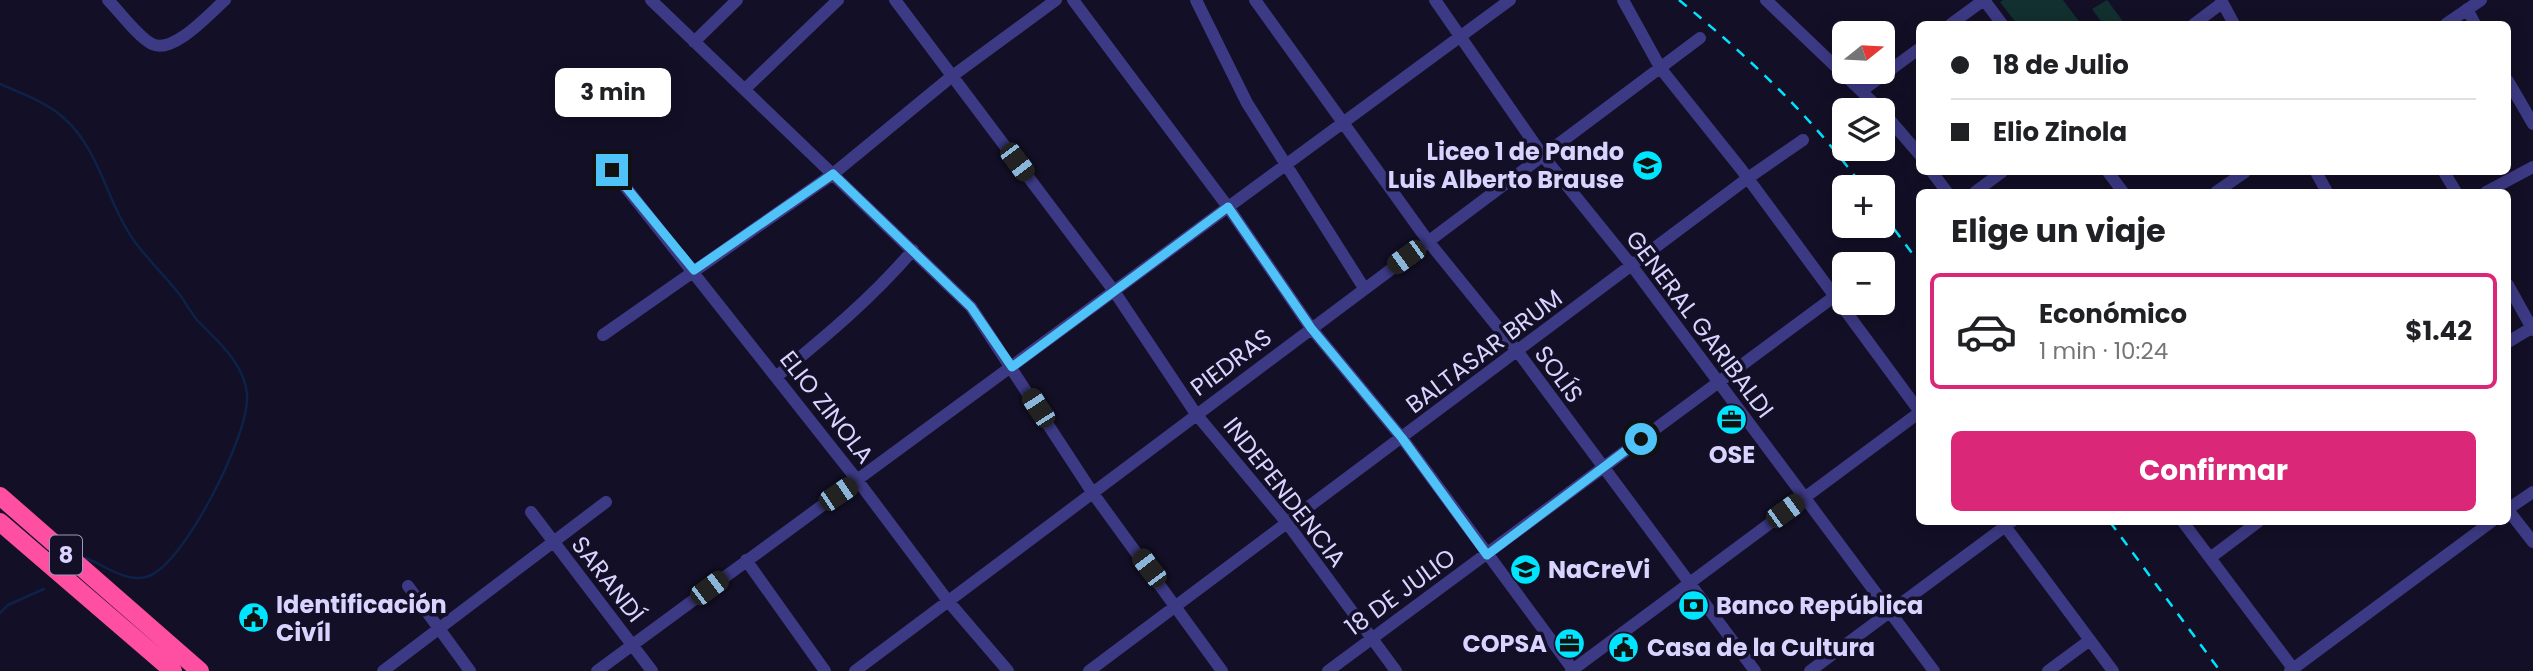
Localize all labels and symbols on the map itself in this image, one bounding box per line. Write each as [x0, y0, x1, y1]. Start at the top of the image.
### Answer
north arrow [1832, 21, 1895, 84]
callout: 3 min [554, 68, 670, 118]
place label: Liceo 1 de Pando Luis Alberto Brause [1388, 135, 1624, 196]
car [996, 139, 1039, 185]
school or university icon: Liceo 1 de Pando Luis Alberto Brause [1630, 148, 1664, 182]
route end [596, 154, 628, 186]
street label: GENERAL GARIBALDI [1618, 223, 1782, 425]
car [1383, 236, 1430, 278]
street label: BALTASAR BRUM [1399, 281, 1569, 421]
street label: PIEDRAS [1184, 321, 1278, 403]
street label: SOLÍS [1527, 339, 1591, 409]
street label: ELIO ZINOLA [772, 344, 882, 470]
car [1018, 385, 1059, 431]
office icon: OSE [1715, 403, 1749, 437]
street label: INDEPENDENCIA [1216, 410, 1354, 574]
route start [1625, 423, 1657, 455]
place label: OSE [1709, 438, 1755, 471]
car [815, 474, 862, 514]
car [1762, 490, 1809, 532]
street label: SARANDÍ [564, 529, 652, 629]
road number: 8 [50, 536, 82, 575]
street label: 18 DE JULIO [1338, 541, 1462, 643]
car [1128, 545, 1171, 591]
school or university icon: NaCreVi [1508, 552, 1542, 586]
place label: NaCreVi [1548, 553, 1650, 586]
car [686, 567, 733, 609]
place label: Identificación Civíl [276, 588, 447, 649]
bank icon: Banco República [1676, 588, 1710, 622]
place label: Banco República [1716, 589, 1923, 622]
public building icon: Identificación Civíl [236, 601, 270, 635]
office icon: COPSA [1553, 626, 1587, 660]
place label: COPSA [1462, 627, 1547, 660]
public building icon: Casa de la Cultura [1607, 630, 1641, 664]
place label: Casa de la Cultura [1647, 631, 1875, 664]

